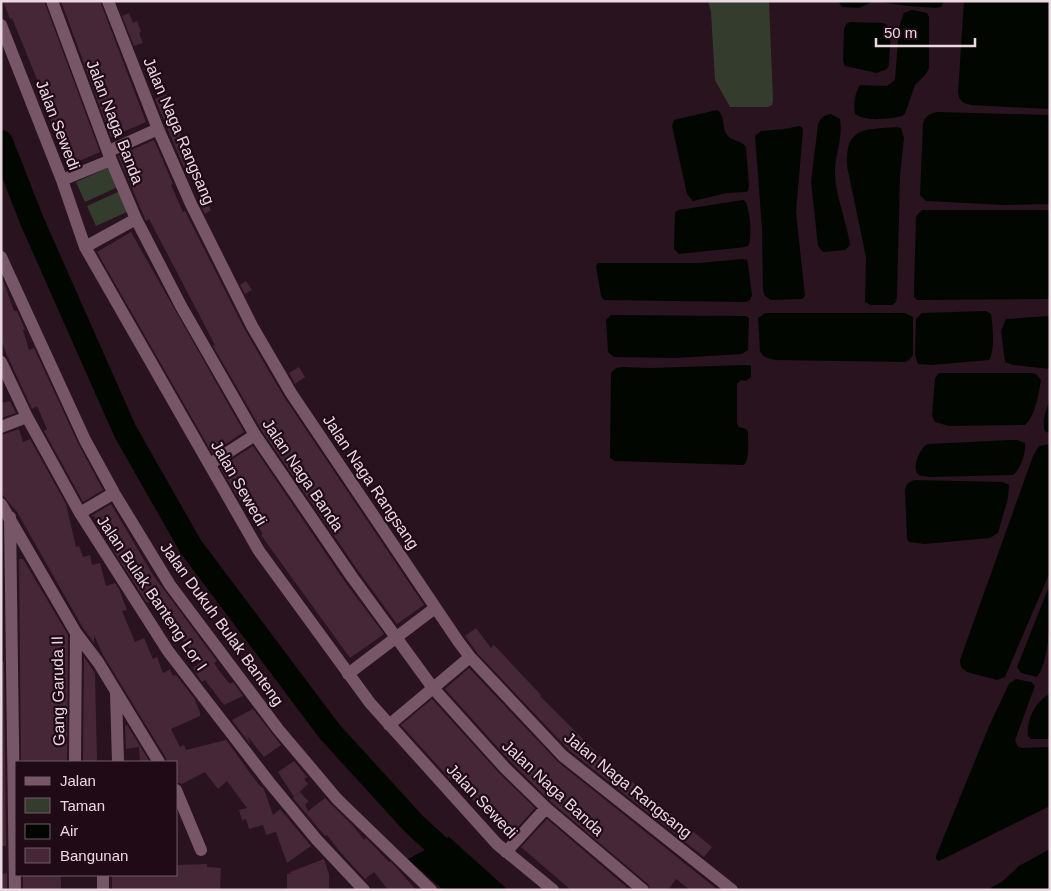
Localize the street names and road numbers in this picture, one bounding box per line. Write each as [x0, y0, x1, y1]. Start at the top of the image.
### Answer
street label: Jalan Naga Rangsang [140, 55, 218, 207]
street label: Jalan Naga Banda [83, 57, 147, 187]
street label: Jalan Sewedi [33, 78, 83, 172]
street label: Jalan Naga Rangsang [320, 412, 422, 552]
street label: Jalan Naga Banda [259, 416, 347, 534]
street label: Jalan Sewedi [208, 438, 270, 528]
street label: Jalan Bulak Banteng Lor I [94, 512, 210, 674]
street label: Jalan Dukuh Bulak Banteng [157, 539, 287, 709]
street label: Gang Garuda II [49, 636, 67, 746]
street label: Jalan Naga Rangsang [561, 729, 695, 841]
street label: Jalan Naga Banda [499, 737, 607, 839]
street label: Jalan Sewedi [443, 760, 521, 842]

